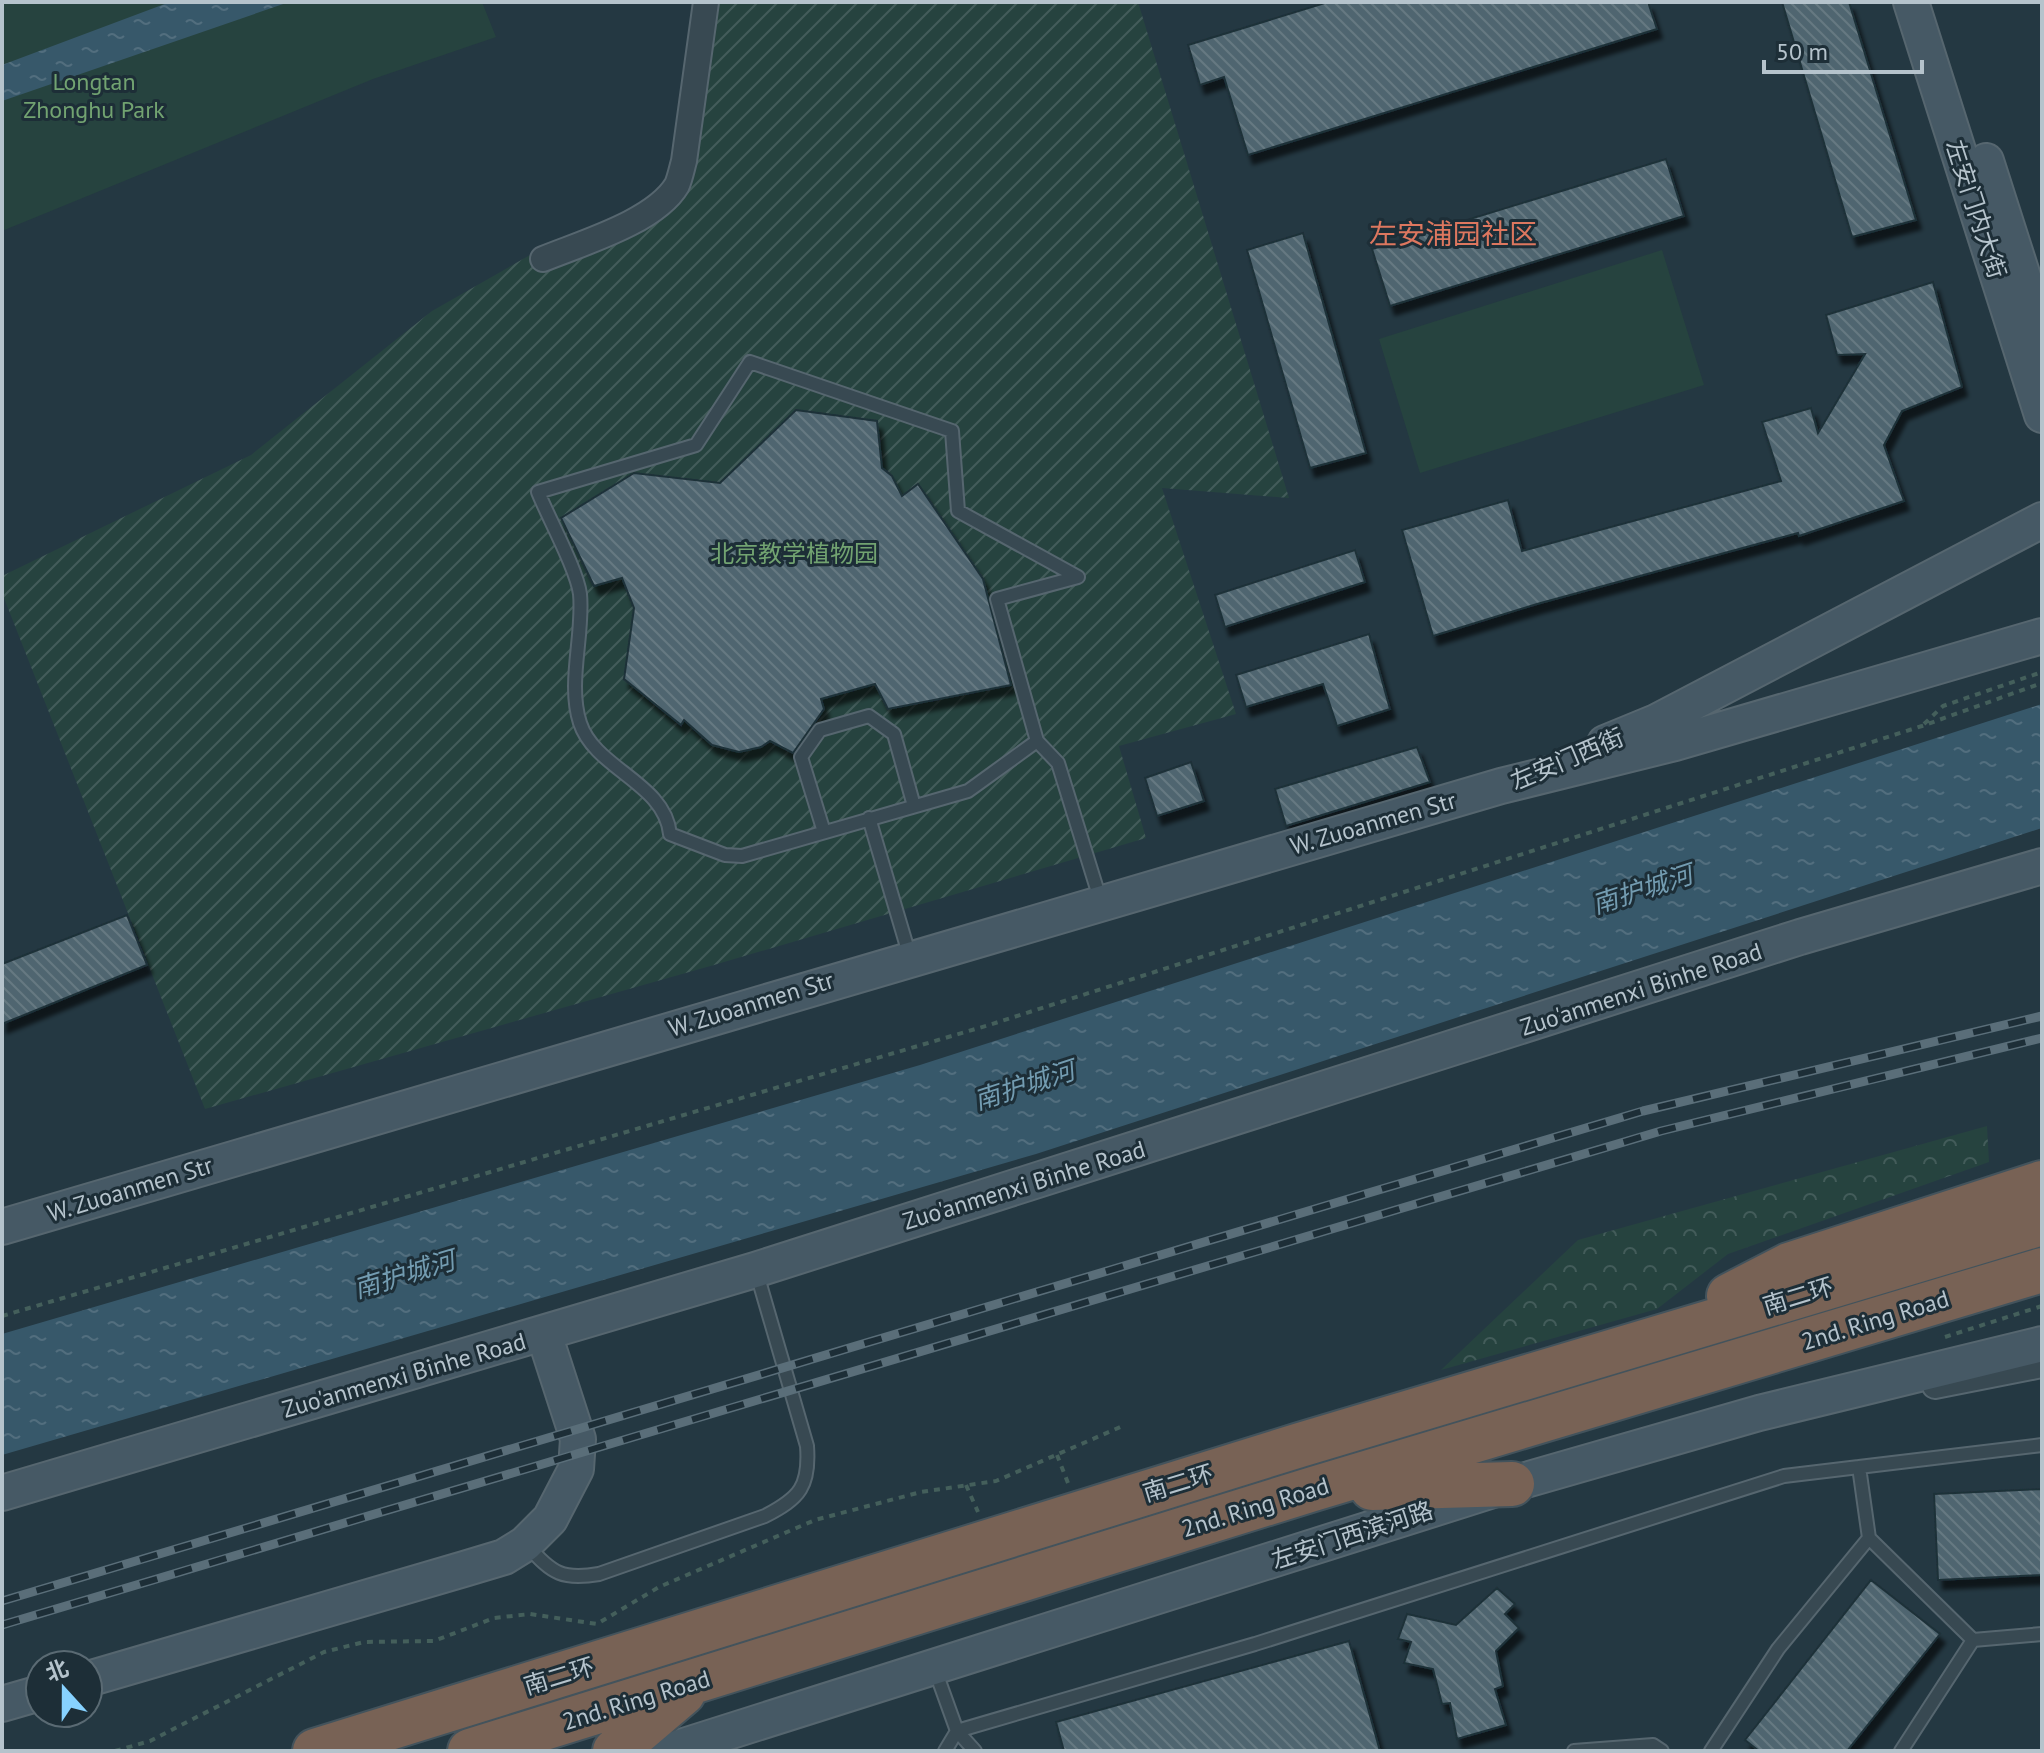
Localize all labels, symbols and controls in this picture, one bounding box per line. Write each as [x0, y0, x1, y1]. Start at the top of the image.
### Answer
scale bar [1764, 24, 1922, 74]
text: 50 m [1776, 36, 1828, 67]
park label: Longtan Zhonghu Park [23, 66, 165, 125]
street label: 左安门内大街 [1939, 136, 2013, 282]
district label: 左安浦园社区 [1369, 215, 1537, 252]
park label: 北京教学植物园 [710, 538, 878, 569]
street label: 左安门西街 [1506, 721, 1628, 797]
street label: W. Zuoanmen Str [1287, 785, 1459, 861]
water label: 南护城河 [1587, 856, 1701, 921]
street label: Zuo'anmenxi Binhe Road [1516, 935, 1766, 1043]
street label: W. Zuoanmen Str [665, 964, 837, 1044]
water label: 南护城河 [969, 1052, 1083, 1117]
street label: Zuo'anmenxi Binhe Road [899, 1133, 1149, 1237]
street label: W. Zuoanmen Str [44, 1149, 216, 1229]
water label: 南护城河 [349, 1242, 463, 1305]
street label: 南二环 [1759, 1271, 1837, 1321]
street label: 2nd. Ring Road [1797, 1283, 1953, 1357]
street label: Zuo'anmenxi Binhe Road [279, 1325, 529, 1425]
street label: 南二环 [1139, 1458, 1217, 1508]
street label: 2nd. Ring Road [1177, 1470, 1333, 1544]
street label: 左安门西滨河路 [1267, 1494, 1437, 1576]
north arrow [24, 1649, 104, 1729]
street label: 南二环 [520, 1651, 598, 1701]
text: 北 [42, 1653, 72, 1687]
street label: 2nd. Ring Road [558, 1663, 714, 1737]

